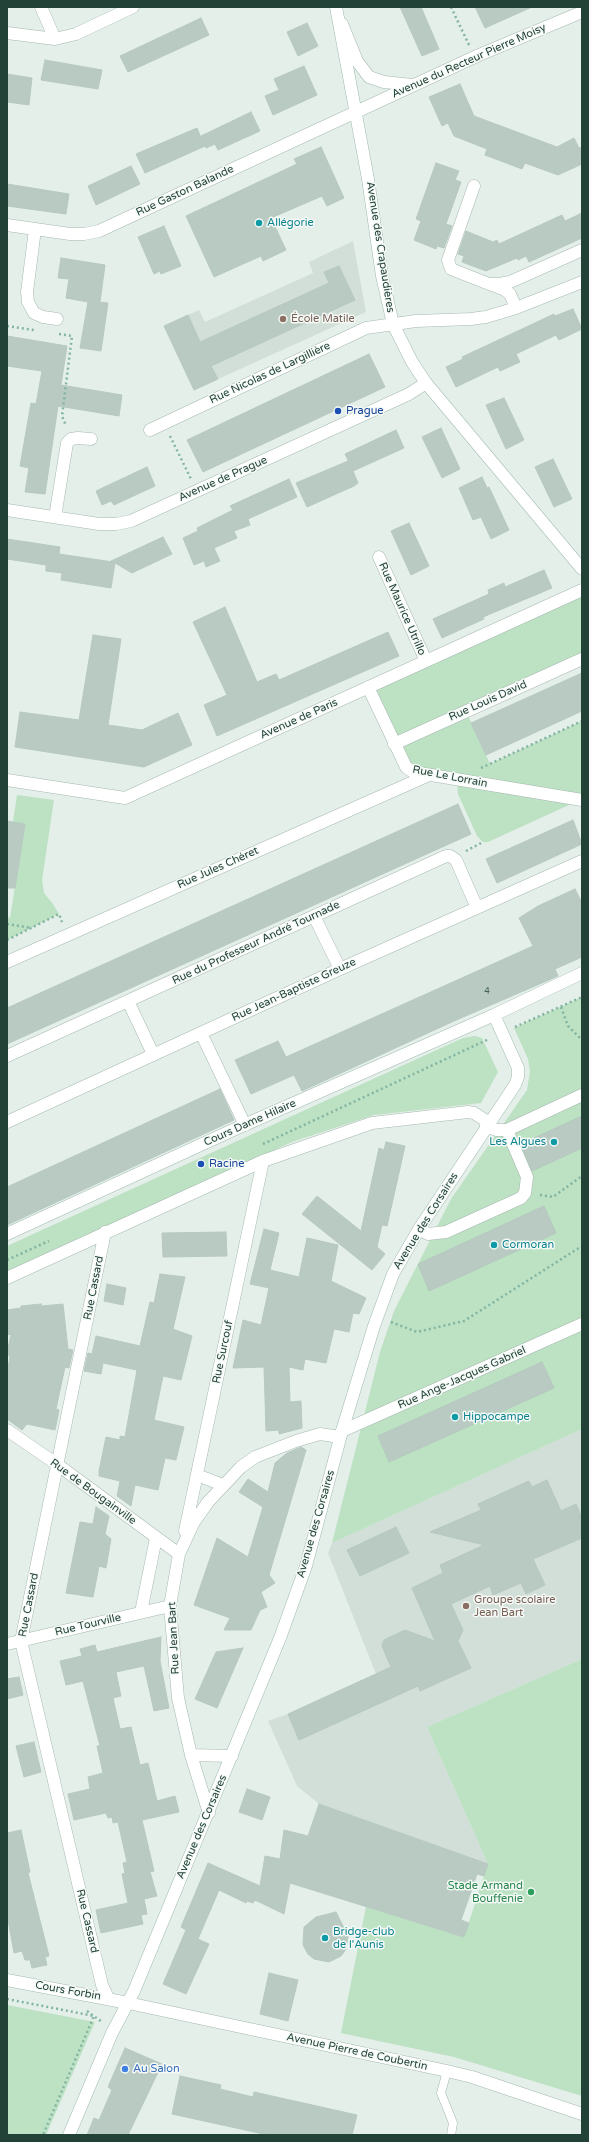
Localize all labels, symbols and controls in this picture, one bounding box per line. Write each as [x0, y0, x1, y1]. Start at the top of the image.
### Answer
street label: Avenue du Recteur Pierre Moisy [390, 21, 548, 101]
street label: Rue Gaston Balande [134, 163, 236, 219]
street label: Avenue des Crapaudières [363, 180, 397, 314]
place label: Allégorie [267, 216, 314, 230]
marker: Allégorie [254, 218, 264, 228]
place label: École Matile [291, 312, 355, 326]
marker: École Matile [278, 314, 288, 324]
street label: Rue Nicolas de Largillière [208, 339, 332, 407]
place label: Prague [346, 404, 384, 418]
marker: Prague [333, 406, 343, 416]
street label: Avenue de Prague [177, 453, 269, 505]
street label: Rue Maurice Utrillo [376, 560, 428, 658]
street label: Rue Louis David [447, 678, 529, 724]
street label: Avenue de Paris [258, 696, 340, 742]
street label: Rue Le Lorrain [411, 763, 489, 791]
street label: Rue Jules Chéret [175, 844, 261, 892]
street label: Rue du Professeur André Tournade [170, 898, 342, 988]
street label: Rue Jean-Baptiste Greuze [230, 955, 358, 1025]
house number: 4 [484, 987, 490, 997]
street label: Cours Dame Hilaire [202, 1097, 298, 1149]
place label: Les Algues [489, 1135, 546, 1149]
marker: Les Algues [549, 1137, 559, 1147]
place label: Racine [209, 1157, 245, 1171]
marker: Racine [196, 1159, 206, 1169]
street label: Avenue des Corsaires [391, 1170, 461, 1272]
place label: Cormoran [502, 1238, 554, 1252]
marker: Cormoran [489, 1240, 499, 1250]
street label: Rue Cassard [81, 1255, 107, 1321]
street label: Rue Surcouf [210, 1319, 236, 1385]
street label: Rue Ange-Jacques Gabriel [396, 1344, 528, 1412]
place label: Hippocampe [463, 1410, 530, 1424]
marker: Hippocampe [450, 1412, 460, 1422]
street label: Rue de Bougainville [47, 1456, 139, 1528]
street label: Avenue des Corsaires [294, 1469, 338, 1579]
street label: Rue Cassard [16, 1572, 42, 1638]
place label: Groupe scolaire Jean Bart [474, 1593, 556, 1619]
street label: Rue Jean Bart [166, 1601, 182, 1675]
marker: Groupe scolaire Jean Bart [461, 1601, 471, 1611]
street label: Rue Tourville [54, 1611, 122, 1639]
street label: Avenue des Corsaires [174, 1773, 230, 1881]
place label: Stade Armand Bouffenie [448, 1879, 523, 1905]
marker: Stade Armand Bouffenie [526, 1887, 536, 1897]
street label: Rue Cassard [73, 1888, 101, 1954]
place label: Bridge-club de l'Aunis [333, 1925, 394, 1951]
marker: Bridge-club de l'Aunis [320, 1933, 330, 1943]
street label: Cours Forbin [34, 1979, 102, 2003]
street label: Avenue Pierre de Coubertin [285, 2031, 429, 2073]
place label: Au Salon [133, 2062, 180, 2076]
marker: Au Salon [120, 2064, 130, 2074]

